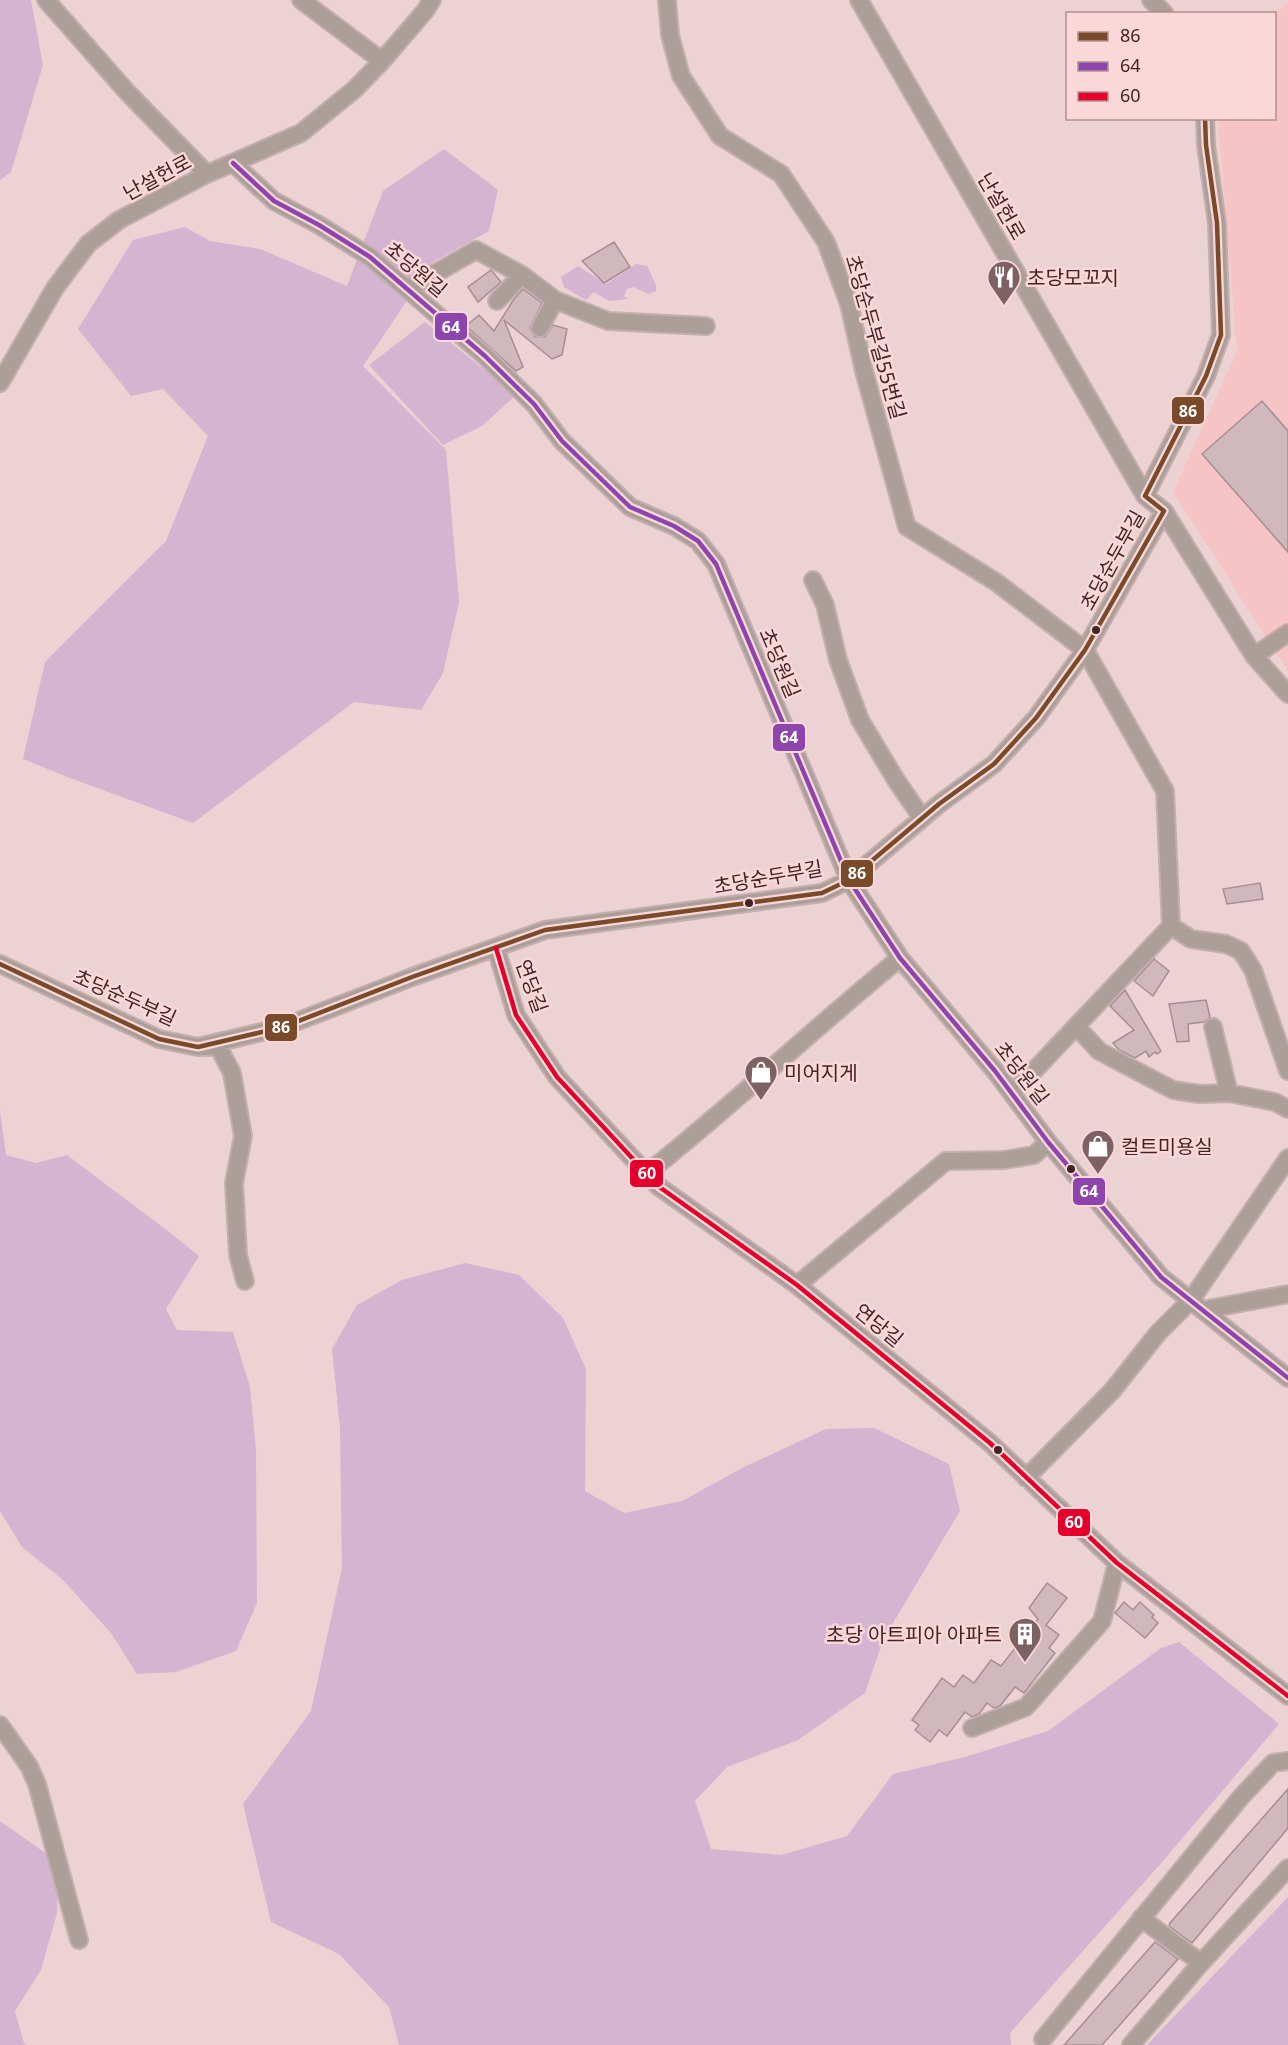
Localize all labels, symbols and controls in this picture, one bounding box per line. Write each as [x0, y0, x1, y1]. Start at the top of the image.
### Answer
legend [1066, 12, 1276, 120]
text: 86 [1120, 23, 1141, 47]
text: 64 [1120, 53, 1141, 77]
text: 60 [1120, 83, 1141, 107]
street label: 난설헌로 [118, 148, 196, 206]
street label: 난설헌로 [972, 167, 1032, 245]
street label: 초당원길 [379, 235, 453, 303]
street label: 초당순두부길55번길 [840, 252, 912, 422]
restaurant icon: 초당모꼬지 [986, 259, 1022, 306]
place label: 초당모꼬지 [1027, 264, 1119, 291]
line badge: 64 [434, 312, 468, 341]
text: 64 [442, 316, 460, 338]
line badge: 86 [1171, 396, 1205, 425]
text: 86 [1179, 400, 1197, 422]
street label: 초당순두부길 [1073, 505, 1151, 615]
street label: 초당원길 [753, 624, 807, 702]
unlabelled marker [1090, 624, 1102, 636]
line badge: 64 [772, 723, 806, 752]
text: 64 [780, 726, 798, 748]
street label: 초당순두부길 [711, 854, 825, 900]
line badge: 86 [840, 859, 874, 888]
text: 86 [848, 862, 866, 884]
unlabelled marker [743, 897, 755, 909]
street label: 연당길 [510, 955, 554, 1017]
street label: 초당순두부길 [69, 962, 181, 1032]
line badge: 86 [264, 1013, 298, 1042]
text: 86 [272, 1016, 290, 1038]
street label: 초당원길 [989, 1036, 1055, 1110]
shop icon: 미어지게 [743, 1054, 779, 1101]
place label: 미어지게 [784, 1059, 858, 1086]
shop icon: 컬트미용실 [1080, 1128, 1116, 1175]
place label: 컬트미용실 [1121, 1133, 1213, 1160]
line badge: 60 [629, 1159, 664, 1188]
text: 60 [638, 1162, 656, 1184]
unlabelled marker [1065, 1163, 1077, 1175]
line badge: 64 [1072, 1177, 1106, 1206]
text: 64 [1080, 1180, 1098, 1202]
street label: 연당길 [849, 1297, 909, 1353]
unlabelled marker [992, 1444, 1004, 1456]
line badge: 60 [1057, 1508, 1091, 1537]
text: 60 [1065, 1511, 1083, 1533]
building icon: 초당 아트피아 아파트 [1007, 1616, 1043, 1663]
place label: 초당 아트피아 아파트 [826, 1621, 1002, 1648]

